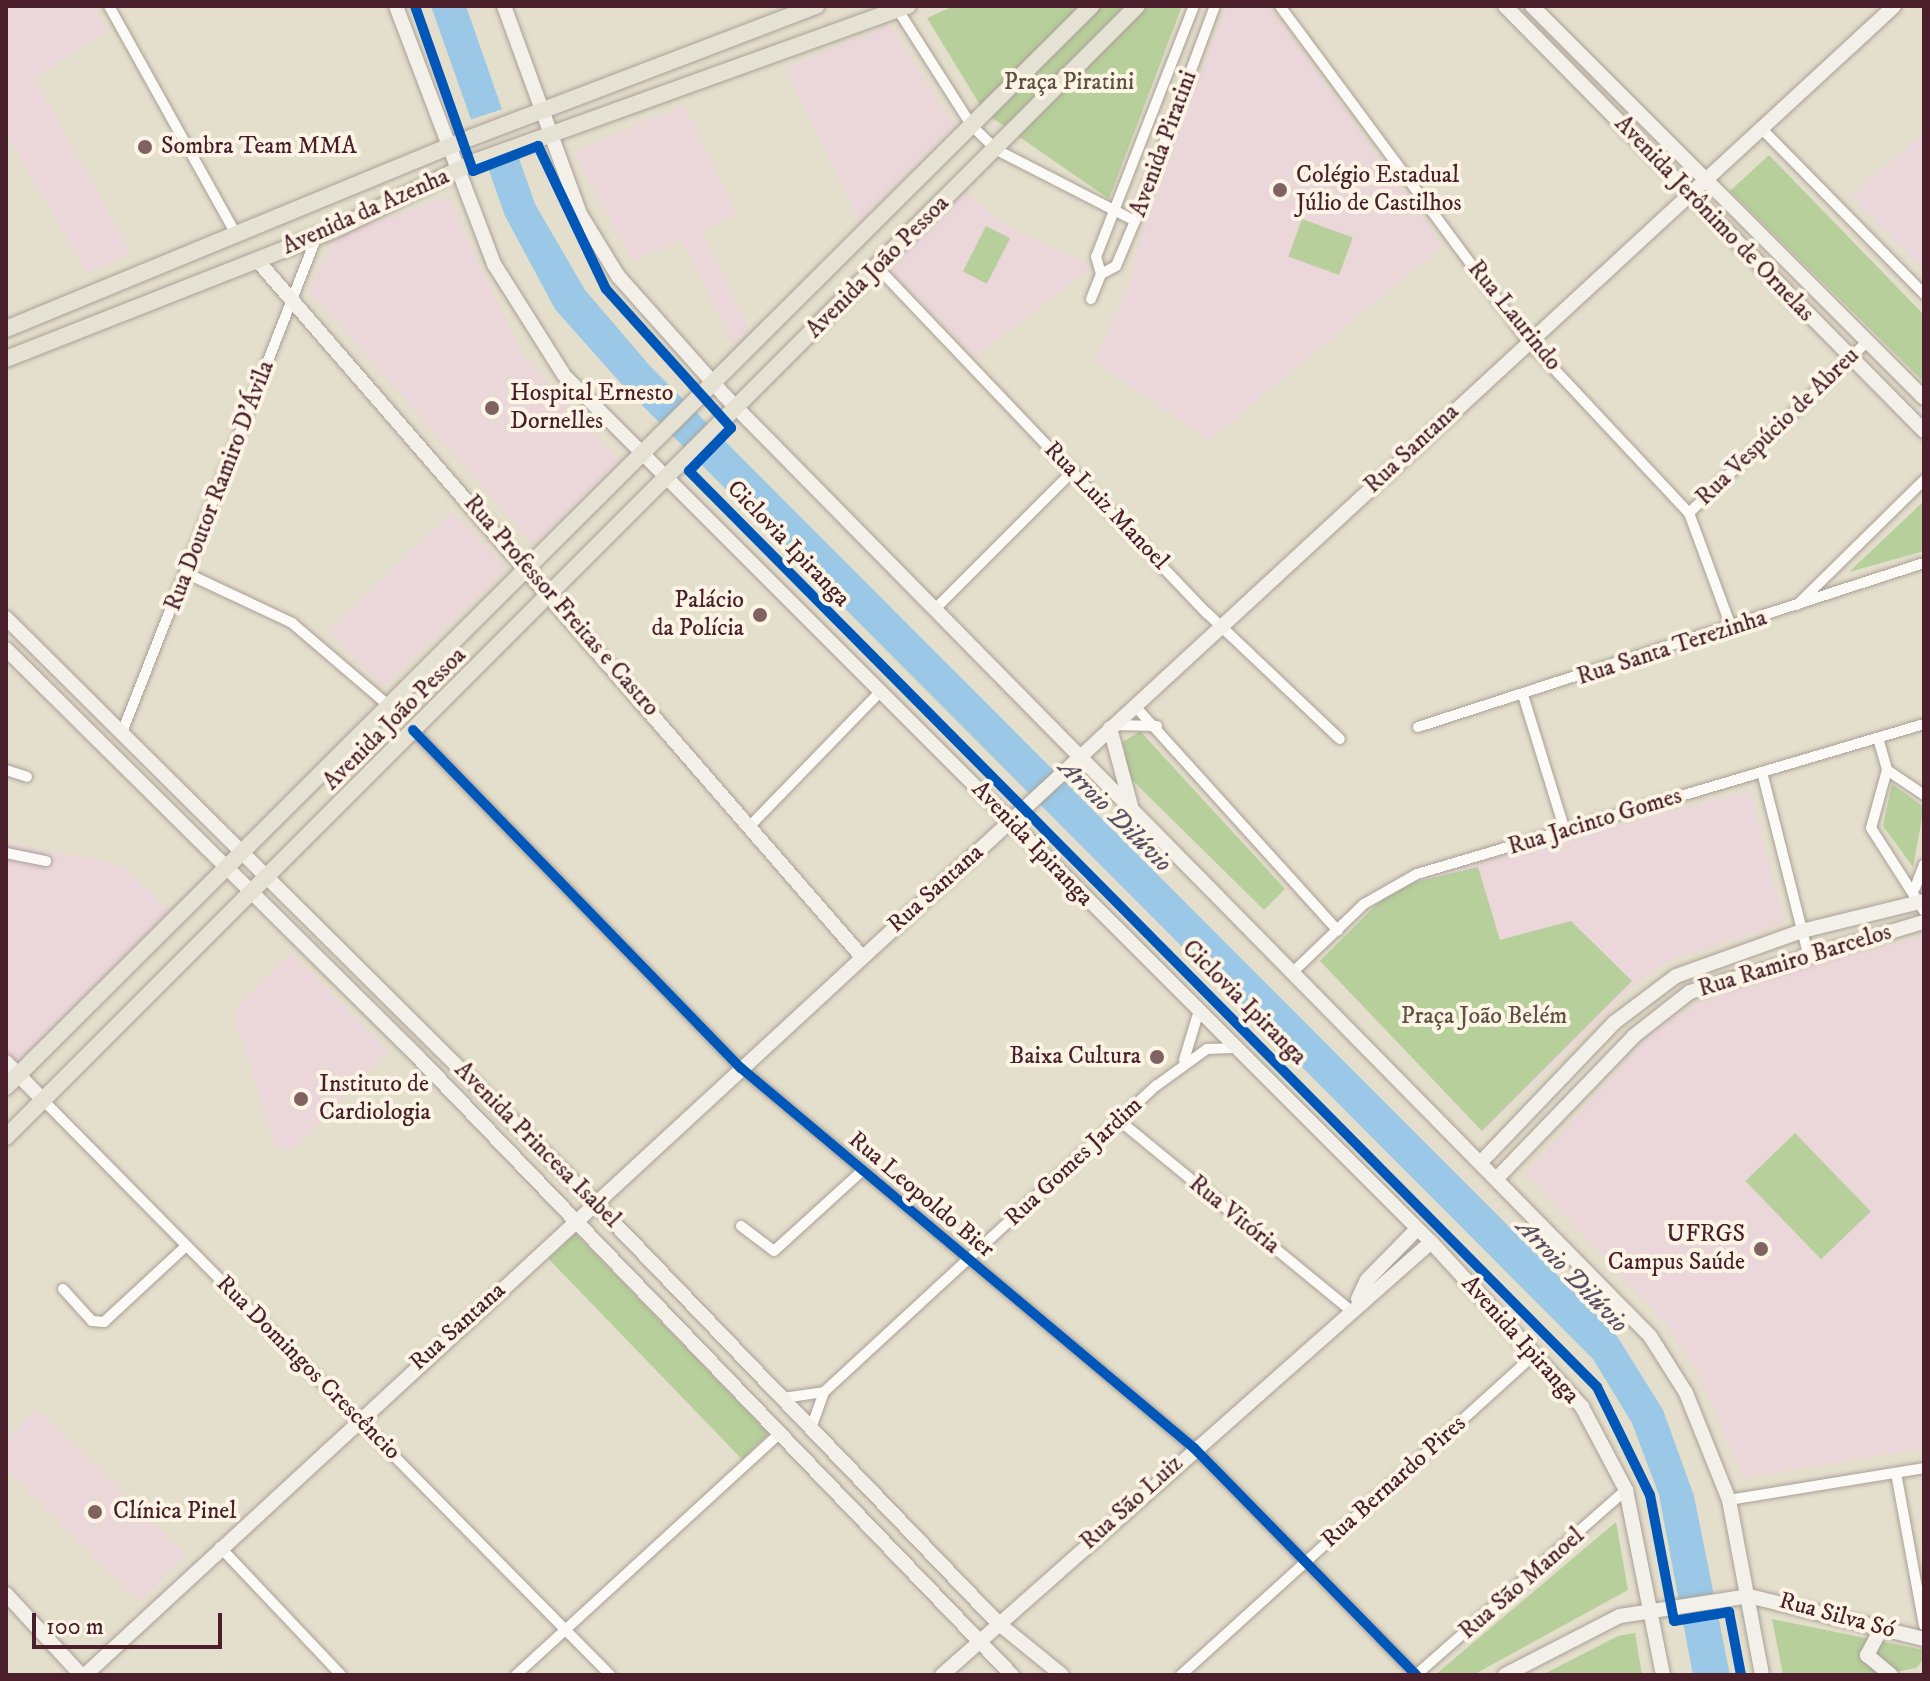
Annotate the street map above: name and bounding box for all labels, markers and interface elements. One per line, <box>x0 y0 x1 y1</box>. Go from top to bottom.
street label: Avenida Piratini <box>1124 67 1204 221</box>
park label: Praça Piratini <box>1004 69 1134 97</box>
street label: Avenida Jerônimo de Ornelas <box>1608 110 1820 328</box>
place label: Sombra Team MMA <box>161 133 357 161</box>
marker: Sombra Team MMA <box>136 138 154 156</box>
street label: Avenida da Azenha <box>278 162 454 262</box>
place label: Colégio Estadual Júlio de Castilhos <box>1296 162 1461 218</box>
marker: Colégio Estadual Júlio de Castilhos <box>1271 181 1289 199</box>
street label: Avenida João Pessoa <box>800 189 956 345</box>
street label: Rua Laurindo <box>1461 255 1567 377</box>
street label: Rua Vespúcio de Abreu <box>1690 342 1866 512</box>
street label: Rua Doutor Ramiro D'Ávila <box>159 357 281 615</box>
place label: Hospital Ernesto Dornelles <box>510 380 674 436</box>
marker: Hospital Ernesto Dornelles <box>481 397 503 419</box>
street label: Rua Santana <box>1359 398 1465 500</box>
street label: Rua Luiz Manoel <box>1038 436 1174 576</box>
street label: Ciclovia Ipiranga <box>720 475 856 613</box>
street label: Rua Professor Freitas e Castro <box>457 490 665 722</box>
place label: Palácio da Polícia <box>652 587 744 643</box>
street label: Rua Santa Terezinha <box>1574 604 1770 692</box>
marker: Palácio da Polícia <box>751 606 769 624</box>
street label: Avenida João Pessoa <box>317 641 473 797</box>
water label: Arroio Dilúvio <box>1052 753 1178 879</box>
street label: Avenida Ipiranga <box>965 775 1099 913</box>
street label: Rua Jacinto Gomes <box>1505 782 1685 862</box>
street label: Rua Santana <box>882 839 990 939</box>
street label: Rua Ramiro Barcelos <box>1695 918 1895 1004</box>
street label: Ciclovia Ipiranga <box>1176 935 1312 1071</box>
park label: Praça João Belém <box>1401 1003 1567 1031</box>
place label: Baixa Cultura <box>1009 1043 1141 1071</box>
marker: Baixa Cultura <box>1148 1048 1166 1066</box>
street label: Avenida Princesa Isabel <box>448 1056 626 1234</box>
place label: Instituto de Cardiologia <box>319 1071 431 1127</box>
marker: Instituto de Cardiologia <box>290 1088 312 1110</box>
street label: Rua Gomes Jardim <box>1000 1091 1148 1233</box>
street label: Rua Leopoldo Bier <box>842 1126 1000 1264</box>
street label: Rua Vitória <box>1183 1170 1285 1260</box>
water label: Arroio Dilúvio <box>1510 1212 1634 1340</box>
place label: UFRGS Campus Saúde <box>1608 1221 1745 1277</box>
marker: UFRGS Campus Saúde <box>1752 1240 1770 1258</box>
street label: Rua Domingos Crescêncio <box>210 1270 406 1466</box>
street label: Avenida Ipiranga <box>1455 1270 1585 1410</box>
street label: Rua Santana <box>404 1277 512 1377</box>
street label: Rua Bernardo Pires <box>1316 1410 1472 1554</box>
street label: Rua São Luiz <box>1075 1449 1189 1557</box>
place label: Clínica Pinel <box>113 1498 236 1526</box>
marker: Clínica Pinel <box>84 1501 106 1523</box>
street label: Rua São Manoel <box>1454 1522 1590 1646</box>
street label: Rua Silva Só <box>1776 1587 1898 1645</box>
scale bar <box>36 1597 226 1647</box>
text: 100 m <box>46 1612 104 1642</box>

